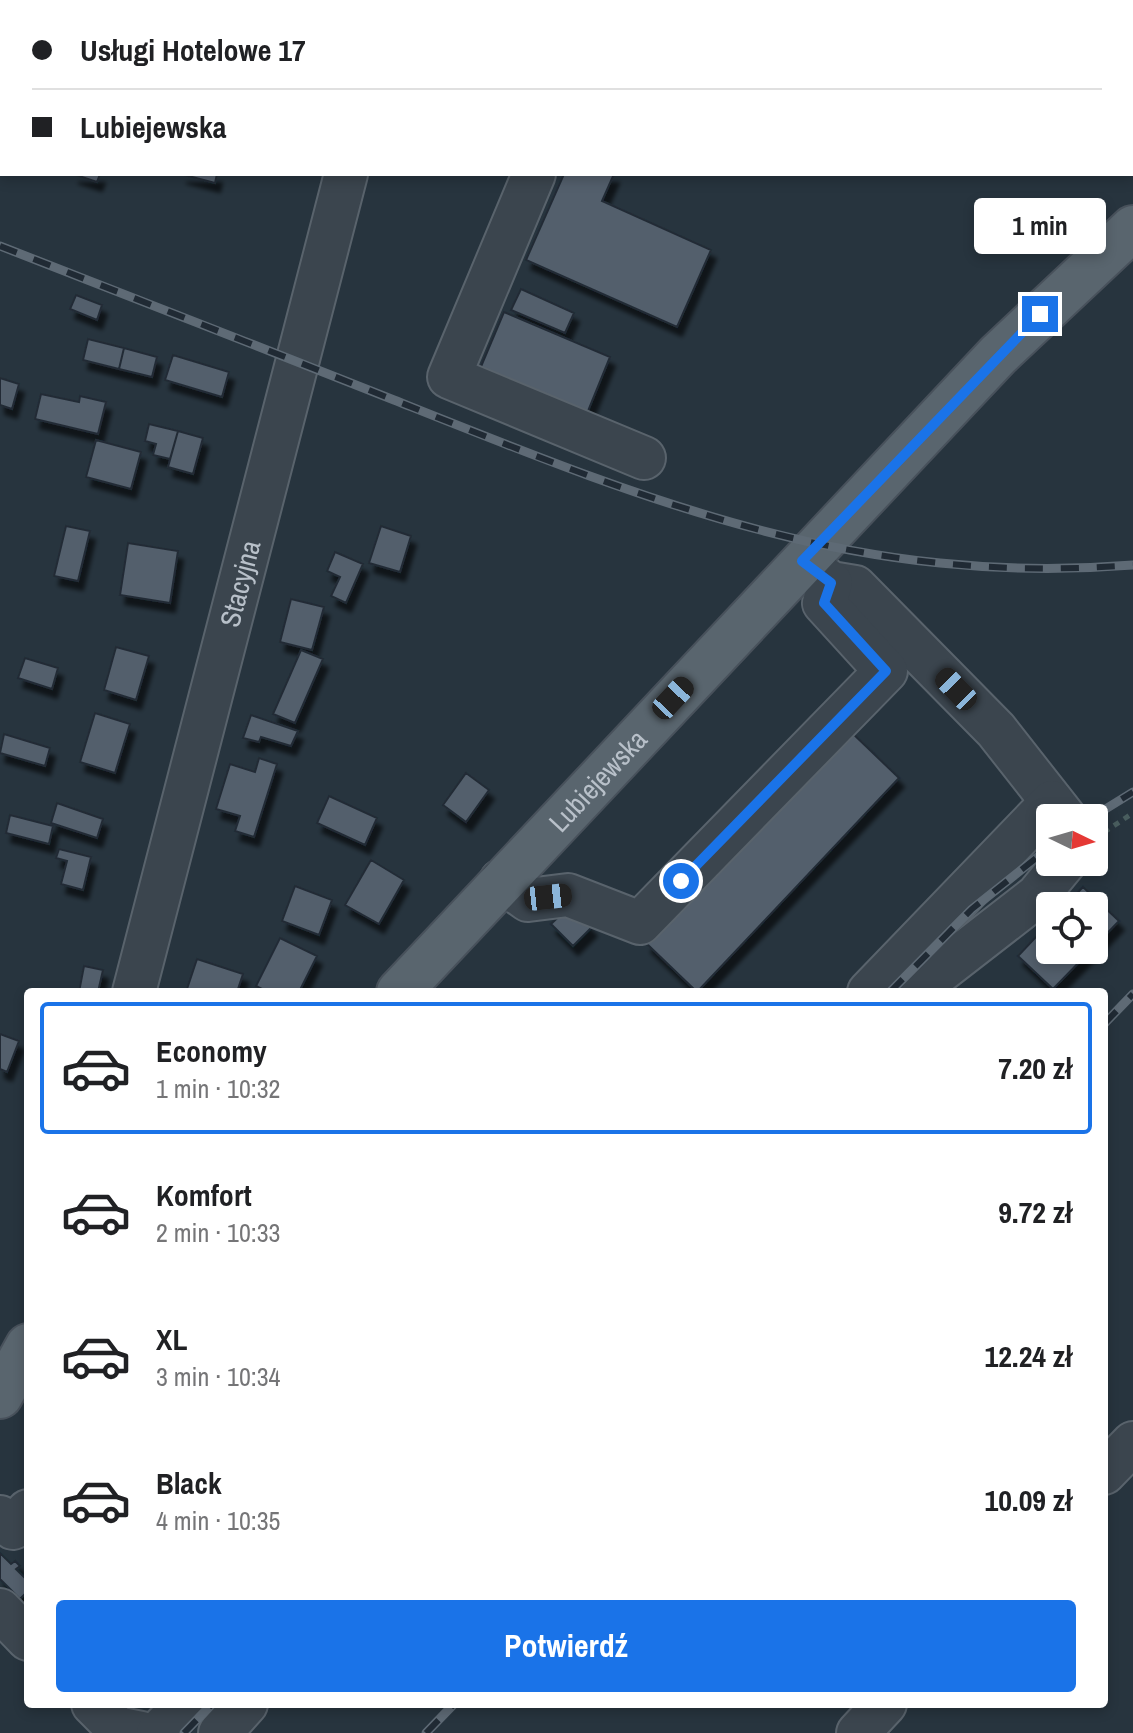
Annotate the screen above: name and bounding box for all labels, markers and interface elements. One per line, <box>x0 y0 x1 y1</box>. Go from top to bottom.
text: Usługi Hotelowe 17 <box>80 30 306 70</box>
text: Lubiejewska <box>80 107 226 147</box>
callout: 1 min <box>974 198 1106 254</box>
text: 1 min <box>1012 208 1068 243</box>
route end <box>1022 296 1058 332</box>
street label: Stacyjna <box>210 536 269 631</box>
car <box>931 663 981 715</box>
car <box>648 672 698 724</box>
street label: Lubiejewska <box>540 721 655 840</box>
north arrow <box>1036 804 1108 876</box>
map controls <box>1036 804 1108 964</box>
route start <box>663 863 699 899</box>
car <box>523 883 573 911</box>
button: locate <box>1036 892 1108 964</box>
text: Economy <box>156 1031 267 1071</box>
icon: car <box>60 1032 132 1104</box>
text: 7.20 zł <box>998 1048 1072 1088</box>
text: 1 min · 10:32 <box>156 1071 280 1106</box>
text: Komfort <box>156 1175 252 1215</box>
icon: car <box>60 1176 132 1248</box>
text: 9.72 zł <box>998 1192 1072 1232</box>
text: 2 min · 10:33 <box>156 1215 280 1250</box>
text: XL <box>156 1319 187 1359</box>
icon: car <box>60 1320 132 1392</box>
text: 12.24 zł <box>984 1336 1072 1376</box>
text: 3 min · 10:34 <box>156 1359 280 1394</box>
text: Black <box>156 1463 222 1503</box>
icon: car <box>60 1464 132 1536</box>
text: 10.09 zł <box>984 1480 1072 1520</box>
text: 4 min · 10:35 <box>156 1503 280 1538</box>
button: Potwierdź <box>56 1600 1076 1692</box>

